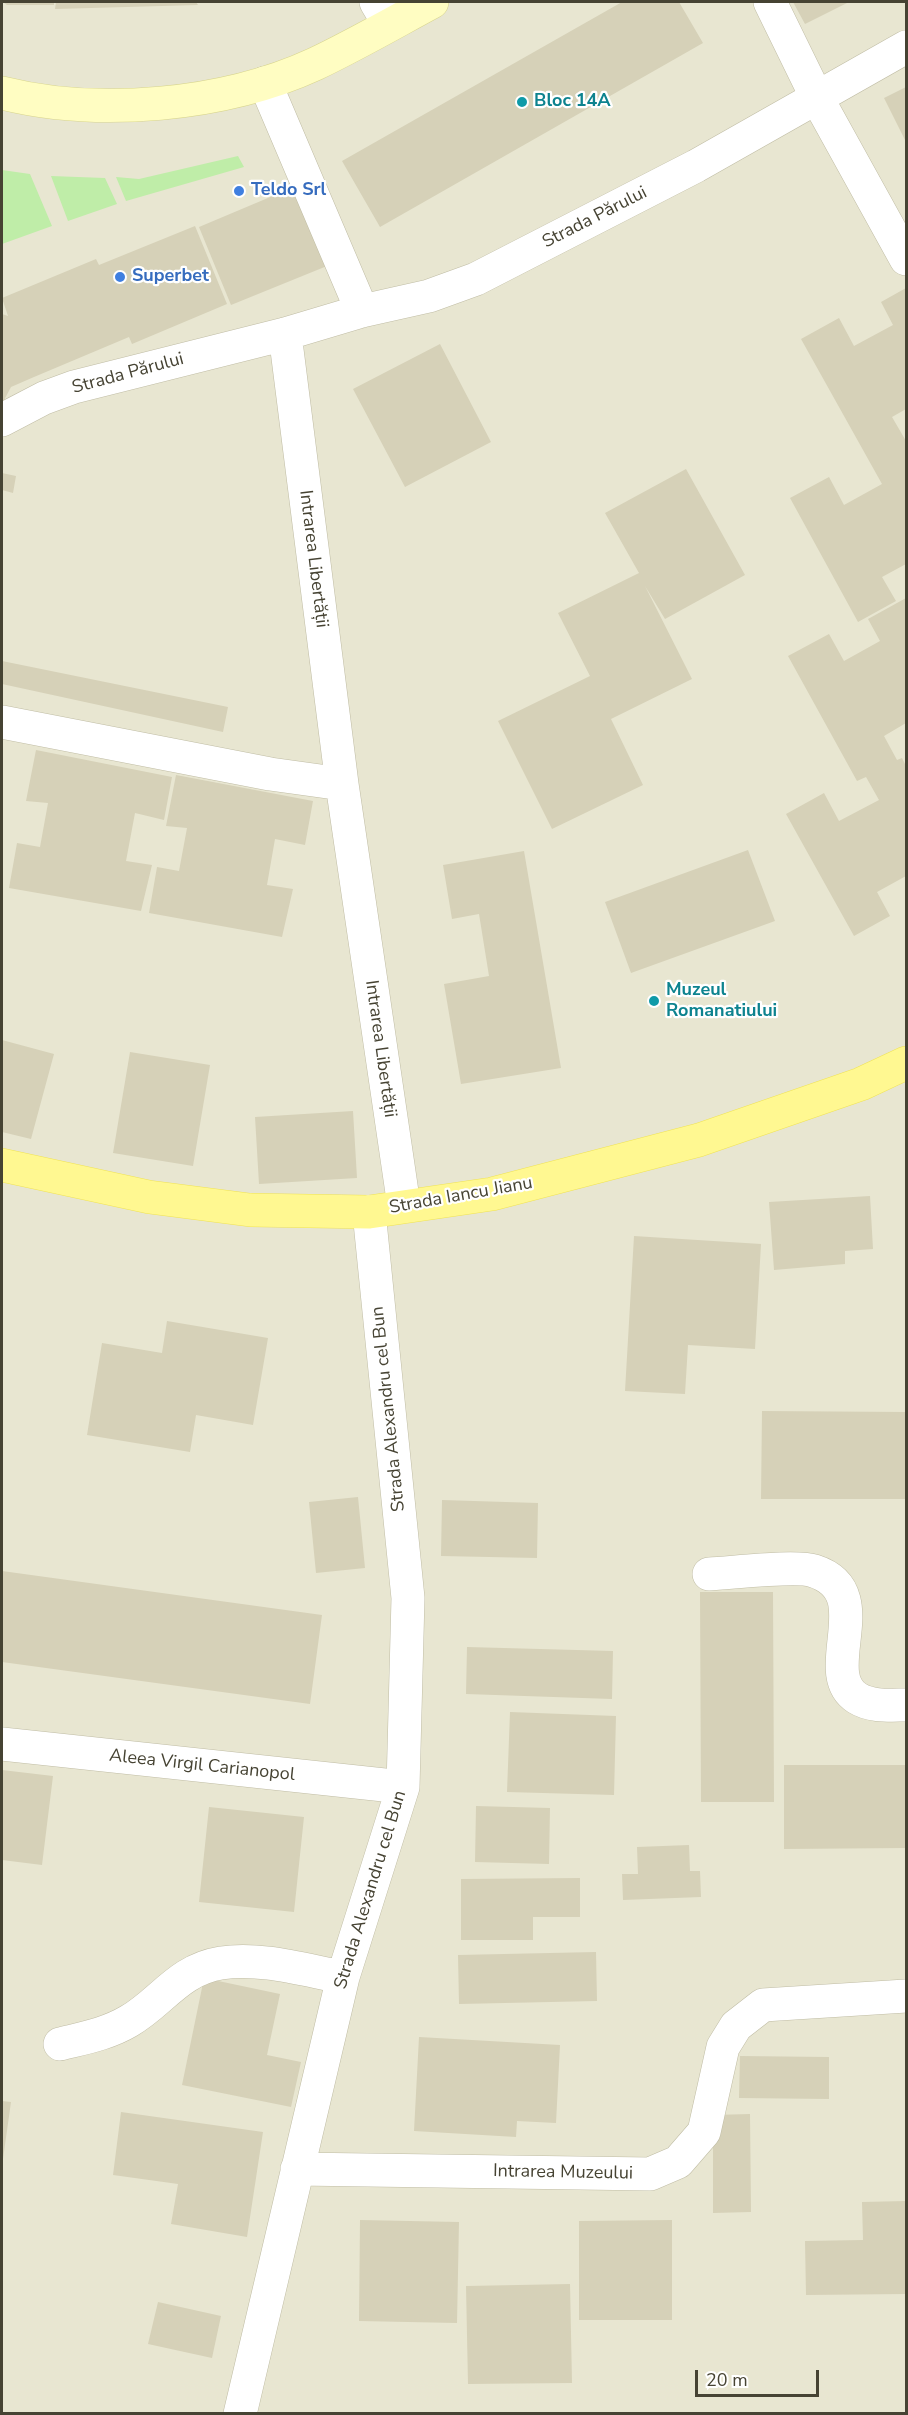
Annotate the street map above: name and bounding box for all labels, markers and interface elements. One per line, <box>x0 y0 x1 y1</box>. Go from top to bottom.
place label: Bloc 14A <box>534 91 611 113</box>
marker: Bloc 14A <box>515 95 529 109</box>
place label: Teldo Srl <box>251 180 326 202</box>
street label: Strada Părului <box>539 182 651 254</box>
marker: Teldo Srl <box>232 184 246 198</box>
place label: Superbet <box>132 266 209 288</box>
marker: Superbet <box>113 270 127 284</box>
street label: Strada Părului <box>70 349 186 399</box>
street label: Intrarea Libertății <box>294 489 332 629</box>
street label: Intrarea Libertății <box>360 979 400 1119</box>
place label: Muzeul Romanatiului <box>666 980 777 1022</box>
marker: Muzeul Romanatiului <box>647 994 661 1008</box>
street label: Strada Iancu Jianu <box>388 1173 534 1219</box>
street label: Strada Alexandru cel Bun <box>367 1305 411 1513</box>
street label: Aleea Virgil Carianopol <box>108 1745 296 1787</box>
street label: Strada Alexandru cel Bun <box>330 1788 412 1992</box>
street label: Intrarea Muzeului <box>493 2161 633 2185</box>
scale bar <box>698 2358 822 2396</box>
text: 20 m <box>706 2368 748 2392</box>

